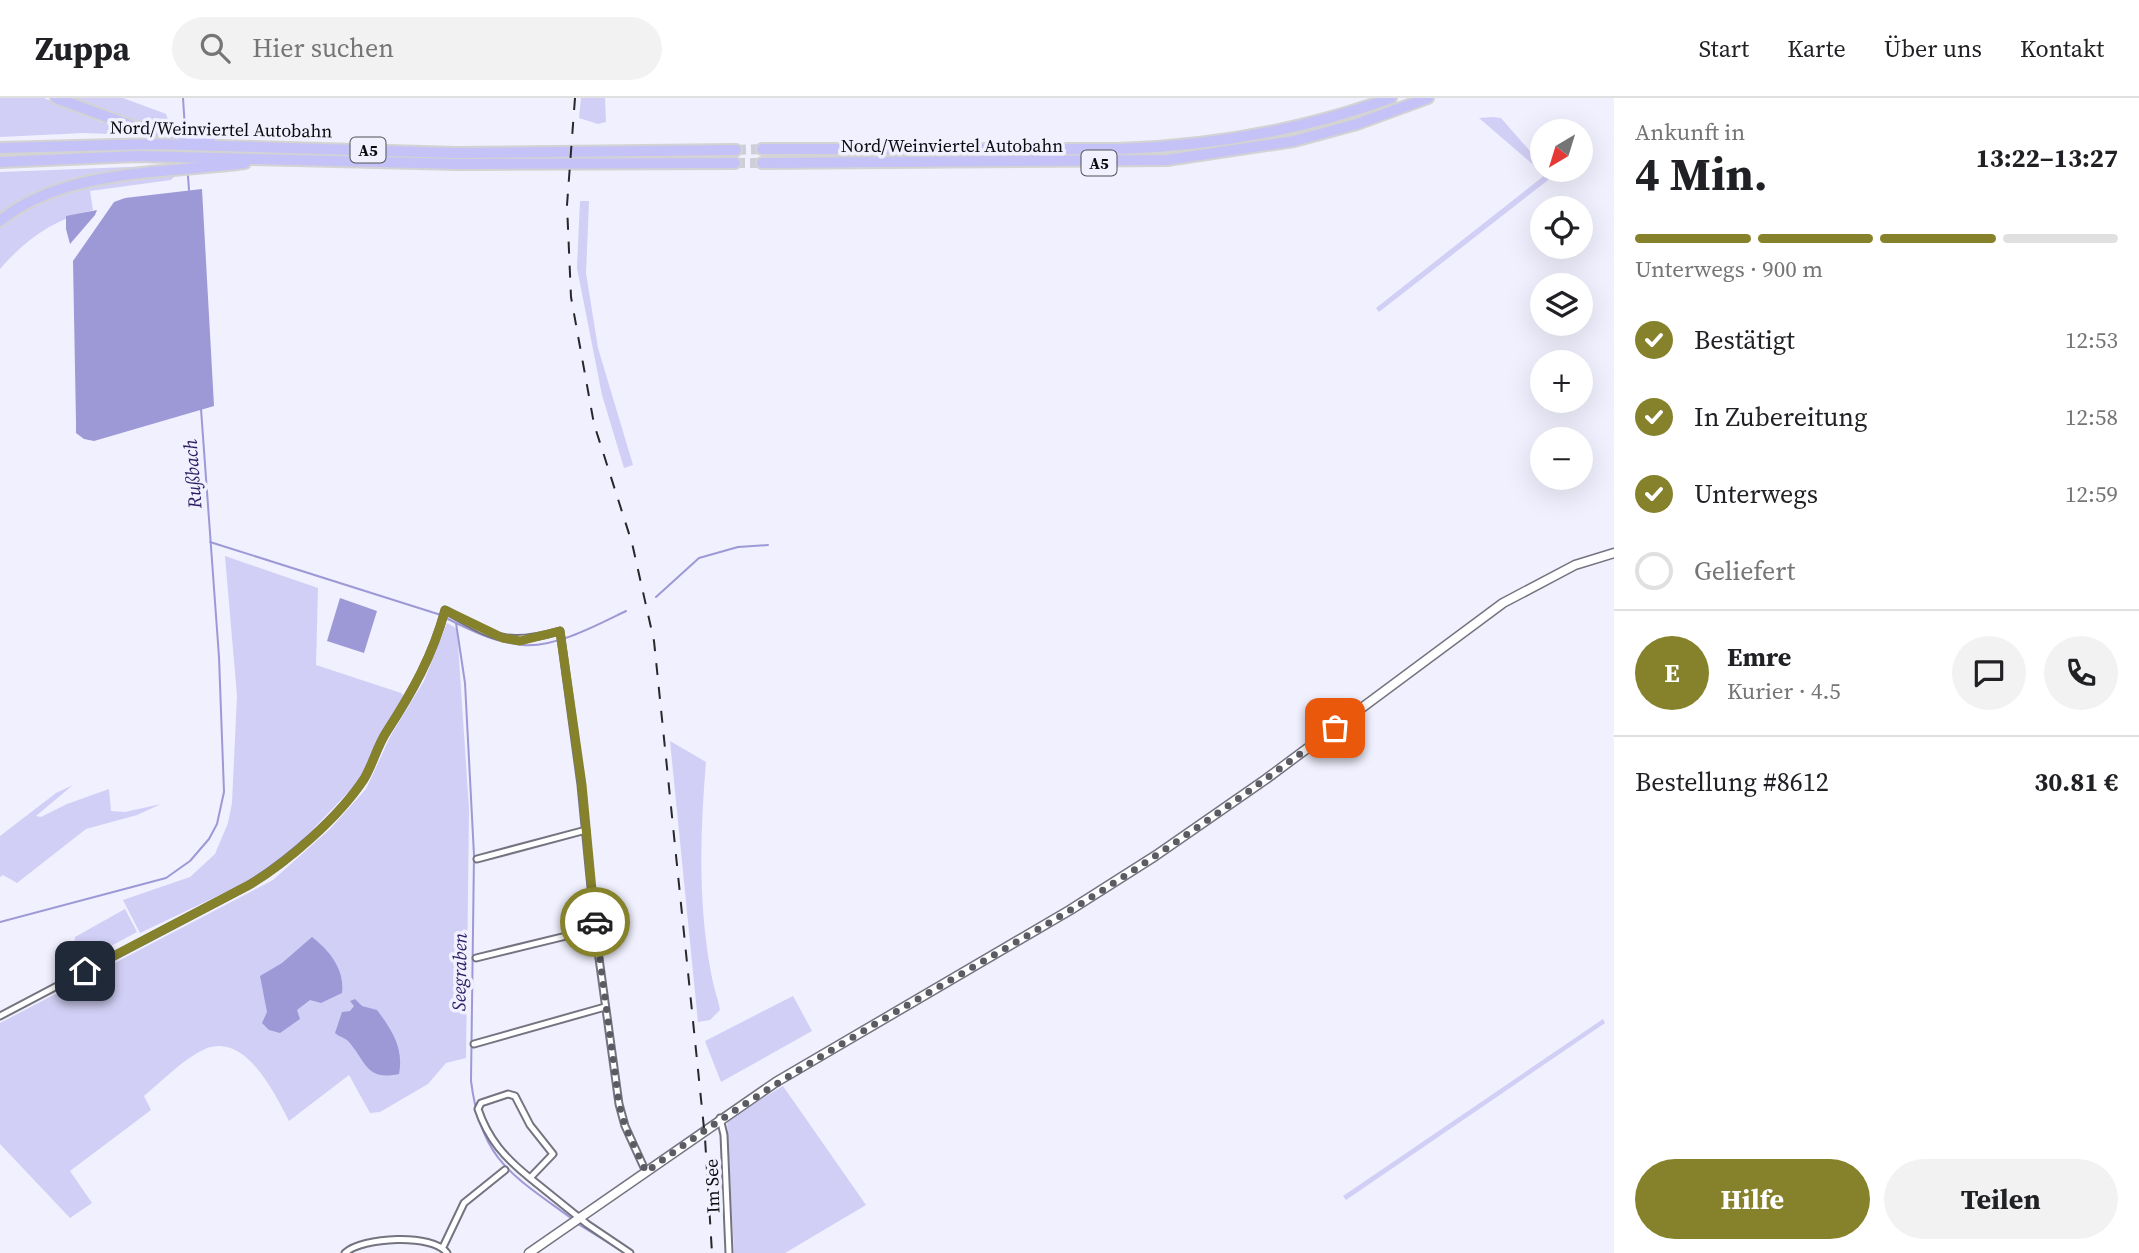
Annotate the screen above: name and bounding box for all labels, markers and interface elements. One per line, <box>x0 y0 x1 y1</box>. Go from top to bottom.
search box <box>172 17 662 80</box>
text: Zuppa <box>35 26 130 71</box>
icon: search <box>196 29 234 67</box>
text: Hier suchen <box>252 30 394 66</box>
text: Start <box>1699 32 1749 65</box>
text: Karte <box>1787 32 1846 65</box>
text: Über uns <box>1884 32 1982 65</box>
text: Kontakt <box>2020 32 2104 65</box>
street label: Nord/Weinviertel Autobahn <box>110 115 333 143</box>
text: Ankunft in <box>1635 116 1745 148</box>
north arrow <box>1530 119 1592 182</box>
map controls <box>1530 119 1593 490</box>
street label: Nord/Weinviertel Autobahn <box>841 133 1063 158</box>
road number: A5 <box>350 138 386 162</box>
text: 13:22–13:27 <box>1976 140 2118 176</box>
text: 4 Min. <box>1635 142 1768 205</box>
road number: A5 <box>1082 151 1116 176</box>
button: locate <box>1530 196 1593 259</box>
text: Unterwegs · 900 m <box>1635 253 1823 285</box>
button: layers <box>1530 273 1593 336</box>
icon: check <box>1635 321 1673 359</box>
text: Bestätigt <box>1694 322 1795 358</box>
text: 12:53 <box>2065 324 2118 356</box>
button: + <box>1530 350 1593 413</box>
icon: check <box>1635 398 1673 436</box>
text: In Zubereitung <box>1694 399 1868 435</box>
text: 12:58 <box>2065 401 2118 433</box>
button: − <box>1530 427 1593 490</box>
water label: Rußbach <box>177 438 207 510</box>
icon: check <box>1635 475 1673 513</box>
text: Unterwegs <box>1694 476 1818 512</box>
text: 12:59 <box>2065 478 2118 510</box>
text: Geliefert <box>1694 553 1795 589</box>
button: chat <box>1952 636 2026 710</box>
button: phone <box>2044 636 2118 710</box>
text: Emre <box>1727 639 1791 675</box>
text: E <box>1664 655 1680 691</box>
text: Kurier · 4.5 <box>1727 675 1841 707</box>
pin <box>1305 698 1365 758</box>
icon: bag <box>1316 709 1354 747</box>
text: Bestellung #8612 <box>1635 764 1829 800</box>
text: 30.81 € <box>2034 764 2118 800</box>
courier <box>560 887 630 957</box>
icon: car <box>576 903 614 941</box>
water label: Seegraben <box>445 932 473 1011</box>
pin <box>55 941 115 1001</box>
icon: home <box>66 952 104 990</box>
street label: Im See <box>699 1158 725 1214</box>
button: Hilfe <box>1635 1159 1870 1239</box>
button: Teilen <box>1884 1159 2118 1239</box>

